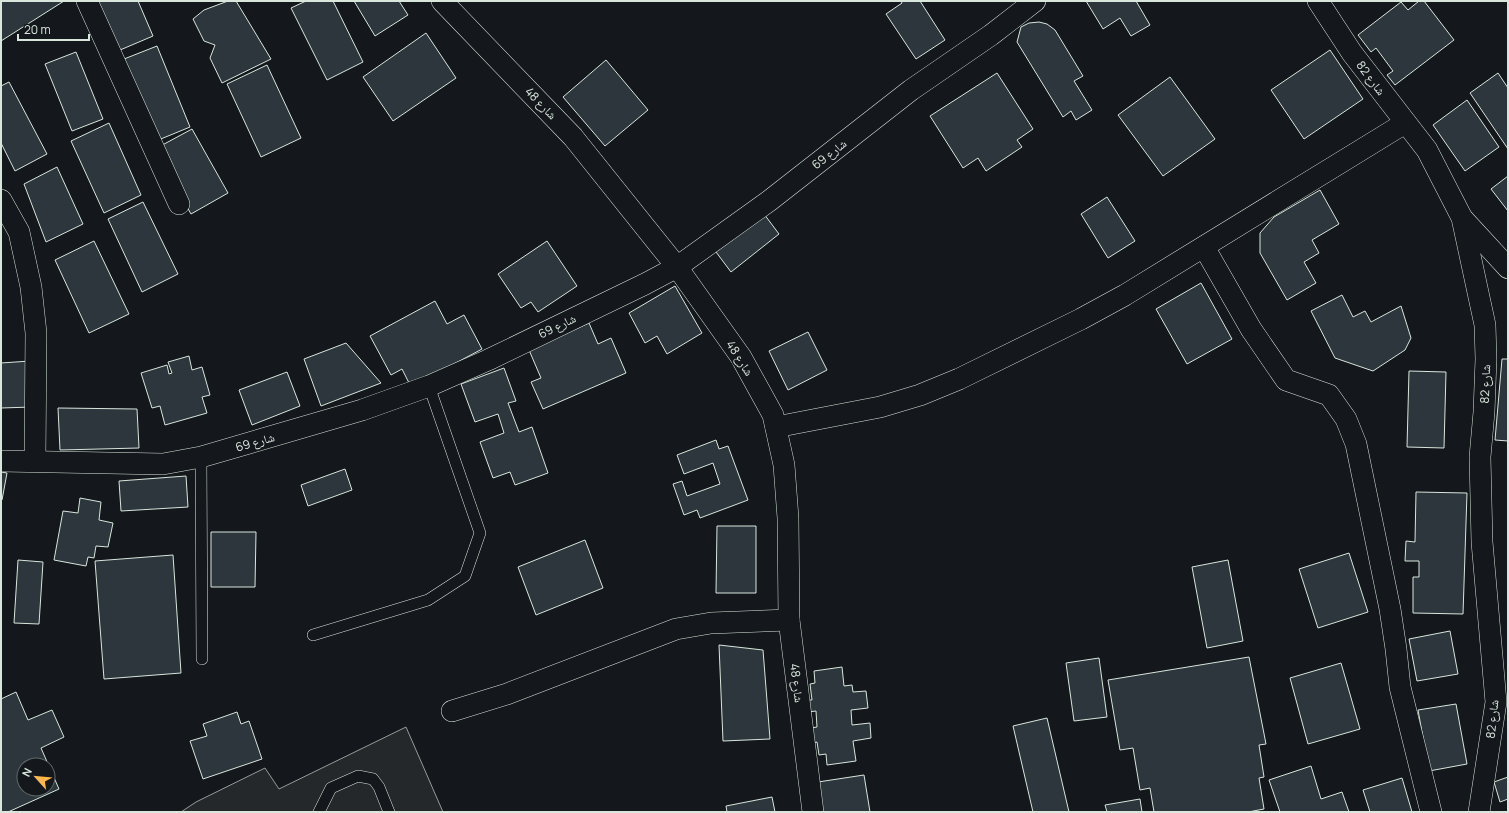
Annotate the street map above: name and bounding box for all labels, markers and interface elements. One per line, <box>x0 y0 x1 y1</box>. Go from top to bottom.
scale bar <box>18 16 89 42</box>
text: 20 m <box>24 21 51 38</box>
street label: شارع 82 <box>1352 57 1390 99</box>
street label: شارع 48 <box>521 83 561 123</box>
street label: شارع 69 <box>808 135 850 173</box>
street label: شارع 69 <box>535 310 579 342</box>
street label: شارع 48 <box>722 337 758 379</box>
street label: شارع 82 <box>1476 364 1494 404</box>
street label: شارع 69 <box>233 428 277 456</box>
street label: شارع 48 <box>786 662 808 704</box>
street label: شارع 82 <box>1482 699 1503 739</box>
north arrow <box>16 757 56 797</box>
text: N <box>18 765 35 779</box>

